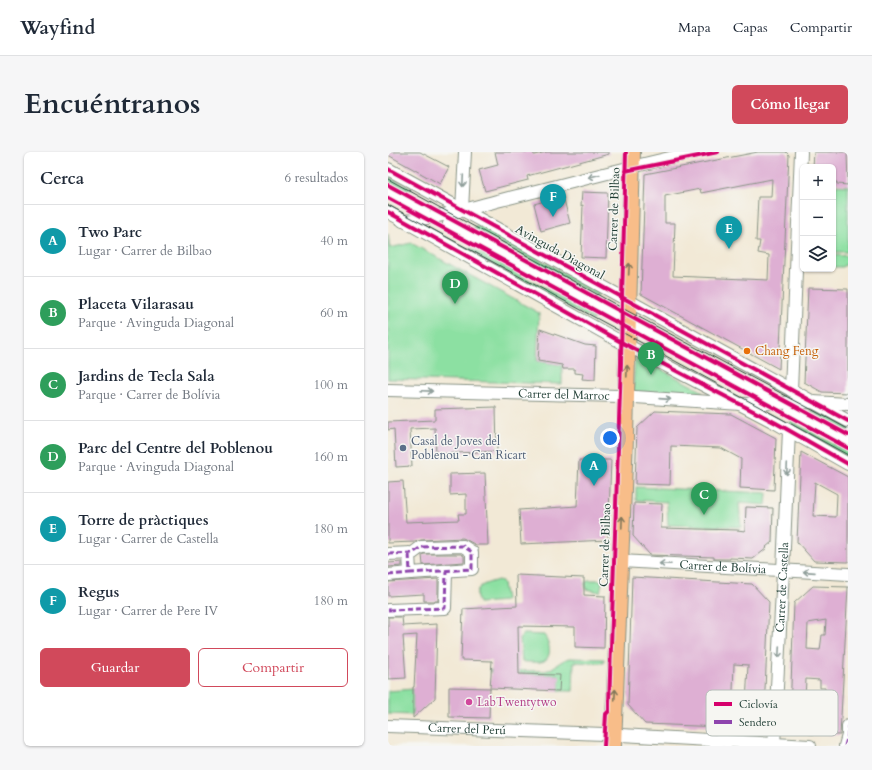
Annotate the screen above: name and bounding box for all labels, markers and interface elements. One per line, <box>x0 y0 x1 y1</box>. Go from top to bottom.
text: Wayfind <box>20 15 95 41</box>
text: Mapa <box>678 18 711 37</box>
text: Capas <box>733 18 768 37</box>
text: Compartir <box>790 18 852 37</box>
text: Encuéntranos <box>24 85 200 123</box>
button: Cómo llegar <box>732 85 848 124</box>
map controls <box>800 164 836 272</box>
button: + <box>800 164 836 200</box>
street label: Carrer de Bilbao <box>605 166 623 251</box>
text: Cerca <box>40 167 84 190</box>
text: 6 resultados <box>284 169 348 187</box>
one-way arrow <box>588 173 601 180</box>
one-way arrow <box>460 174 467 187</box>
pin: F <box>540 184 566 217</box>
button: − <box>800 200 836 236</box>
pin: E <box>716 216 742 249</box>
street label: Avinguda Diagonal <box>513 221 607 283</box>
text: Two Parc <box>78 222 142 242</box>
text: A <box>48 232 58 250</box>
text: 40 m <box>320 232 348 250</box>
button: layers <box>800 236 836 272</box>
text: Lugar · Carrer de Bilbao <box>78 242 212 260</box>
one-way arrow <box>626 263 633 276</box>
pin: D <box>442 271 468 304</box>
text: Placeta Vilarasau <box>78 294 194 314</box>
text: B <box>48 304 58 322</box>
text: 60 m <box>320 304 348 322</box>
text: Parque · Avinguda Diagonal <box>78 314 234 332</box>
pin: B <box>638 342 664 375</box>
place label: Chang Feng <box>755 343 819 359</box>
marker: Chang Feng <box>742 346 752 356</box>
one-way arrow <box>623 365 630 378</box>
text: Jardins de Tecla Sala <box>78 366 215 386</box>
text: C <box>48 376 58 394</box>
text: 100 m <box>314 376 348 394</box>
street label: Carrer del Marroc <box>518 385 610 404</box>
text: Parque · Carrer de Bolívia <box>78 386 221 404</box>
one-way arrow <box>420 387 433 395</box>
one-way arrow <box>658 395 671 402</box>
your location <box>600 428 620 448</box>
place label: Casal de Joves del Poblenou - Can Ricart <box>411 433 526 463</box>
text: Parc del Centre del Poblenou <box>78 438 273 458</box>
marker: Casal de Joves del Poblenou - Can Ricart <box>398 443 408 453</box>
text: D <box>47 448 59 466</box>
text: 160 m <box>314 448 348 466</box>
pin: A <box>581 453 607 486</box>
text: Parque · Avinguda Diagonal <box>78 458 234 476</box>
one-way arrow <box>784 462 791 475</box>
pin: C <box>691 482 717 515</box>
street label: Carrer de Bilbao <box>596 502 614 587</box>
text: Torre de pràctiques <box>78 510 209 530</box>
one-way arrow <box>618 516 626 529</box>
text: E <box>49 520 57 538</box>
text: 180 m <box>314 520 348 538</box>
text: Lugar · Carrer de Castella <box>78 530 219 548</box>
street label: Carrer de Castella <box>772 541 792 633</box>
street label: Carrer de Bolívia <box>679 556 768 577</box>
one-way arrow <box>659 560 672 567</box>
one-way arrow <box>803 569 816 576</box>
text: Regus <box>78 582 119 602</box>
text: F <box>49 592 57 610</box>
text: 180 m <box>314 592 348 610</box>
text: Lugar · Carrer de Pere IV <box>78 602 218 620</box>
one-way arrow <box>775 645 782 658</box>
button: Guardar <box>40 648 190 687</box>
button: Compartir <box>198 648 348 687</box>
one-way arrow <box>611 689 618 702</box>
legend <box>706 690 838 736</box>
place label: LabTwentytwo <box>477 694 557 710</box>
marker: LabTwentytwo <box>464 697 474 707</box>
text: Ciclovía <box>739 697 778 712</box>
text: Sendero <box>739 715 777 730</box>
street label: Carrer del Perú <box>428 719 507 738</box>

